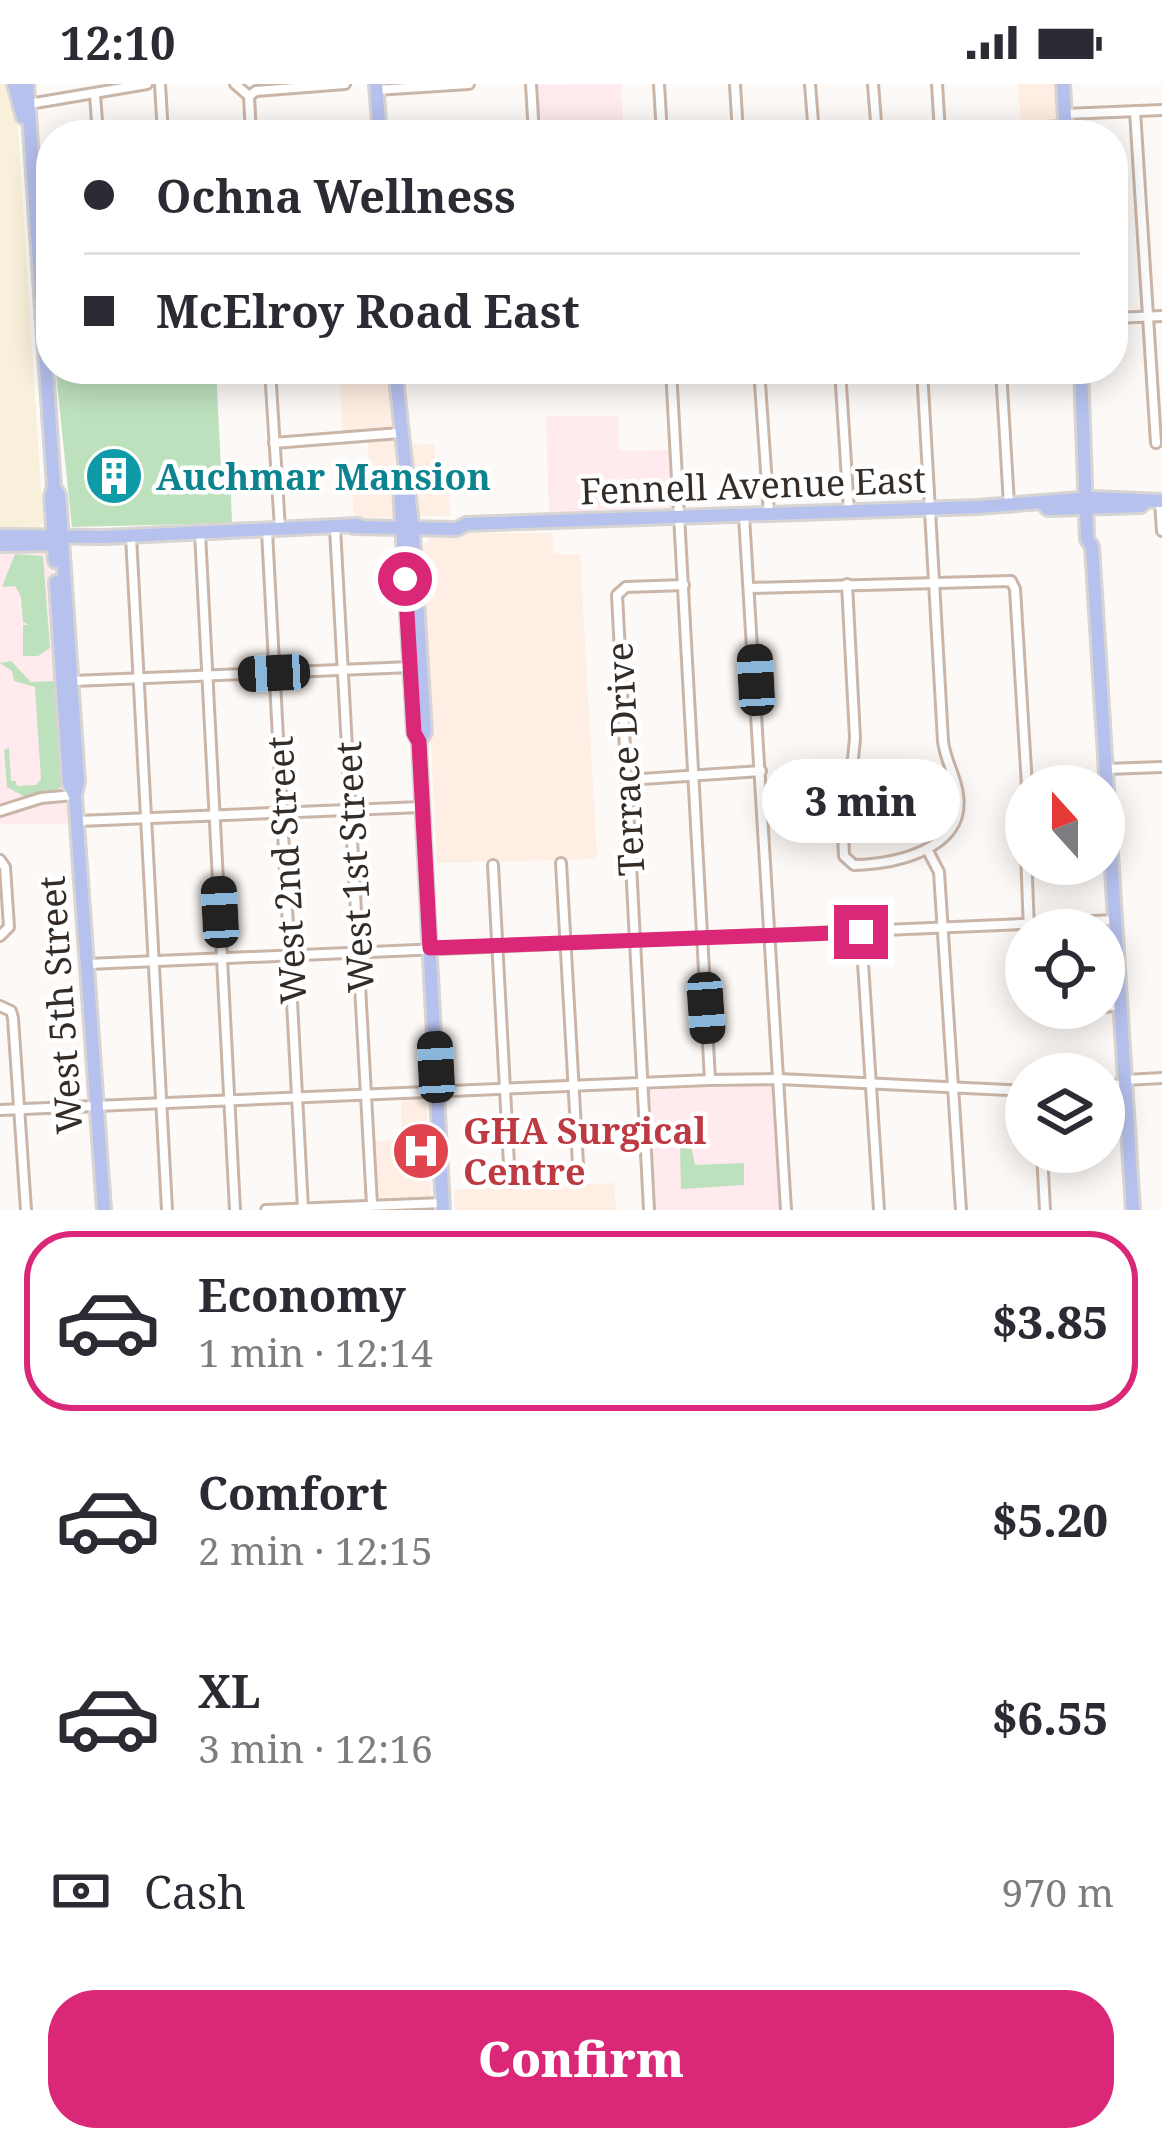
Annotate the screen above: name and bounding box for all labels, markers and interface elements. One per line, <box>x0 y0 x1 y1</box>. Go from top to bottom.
text: 12:10 <box>60 12 175 73</box>
text: Ochna Wellness <box>156 165 516 226</box>
text: McElroy Road East <box>156 280 580 341</box>
building icon: Auchmar Mansion <box>83 445 145 507</box>
place label: Auchmar Mansion <box>156 452 491 501</box>
street label: Fennell Avenue East <box>579 454 927 516</box>
route start <box>378 552 432 606</box>
street label: Terrace Drive <box>594 641 656 877</box>
car <box>736 643 776 717</box>
car <box>237 653 311 693</box>
street label: West 2nd Street <box>255 735 317 1005</box>
street label: West 1st Street <box>323 740 385 994</box>
callout: 3 min <box>762 758 960 842</box>
north arrow <box>1005 765 1125 885</box>
map controls <box>1005 765 1125 1173</box>
text: 3 min <box>805 774 917 827</box>
street label: West 5th Street <box>27 874 93 1136</box>
car <box>200 875 240 949</box>
route end <box>834 905 888 959</box>
button: locate <box>1005 909 1125 1029</box>
car <box>686 971 726 1045</box>
car <box>416 1030 456 1104</box>
button: layers <box>1005 1053 1125 1173</box>
place label: GHA Surgical Centre <box>463 1106 707 1196</box>
hospital icon: GHA Surgical Centre <box>390 1120 452 1182</box>
text: Economy <box>198 1264 406 1325</box>
icon: car <box>54 1267 162 1375</box>
text: $3.85 <box>992 1291 1108 1352</box>
text: 1 min · 12:14 <box>198 1325 433 1378</box>
text: Comfort <box>198 1462 388 1523</box>
icon: car <box>54 1465 162 1573</box>
text: $5.20 <box>992 1489 1108 1550</box>
text: 2 min · 12:15 <box>198 1523 433 1576</box>
text: XL <box>198 1660 260 1721</box>
icon: car <box>54 1663 162 1771</box>
text: $6.55 <box>992 1687 1108 1748</box>
text: 3 min · 12:16 <box>198 1721 433 1774</box>
icon: cash <box>48 1858 114 1924</box>
text: Cash <box>144 1861 246 1922</box>
text: 970 m <box>1002 1865 1114 1918</box>
button: Confirm <box>48 1990 1114 2128</box>

